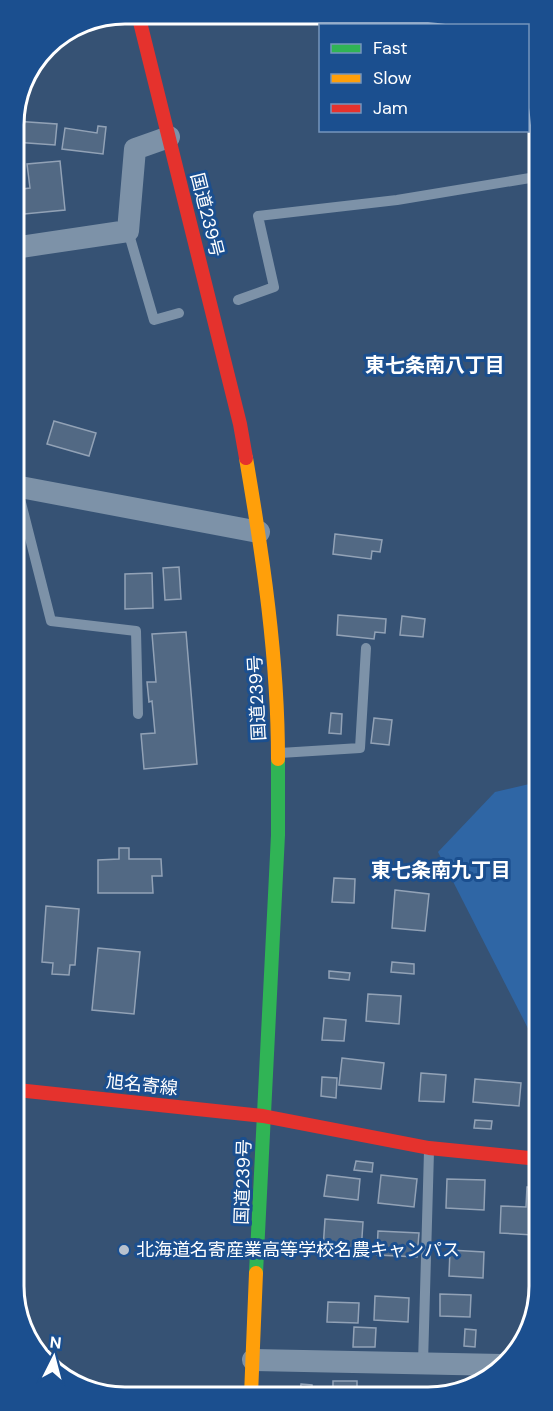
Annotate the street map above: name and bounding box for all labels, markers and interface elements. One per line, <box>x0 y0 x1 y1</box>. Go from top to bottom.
legend <box>319 24 529 132</box>
text: Fast <box>373 36 408 60</box>
text: Slow <box>373 66 412 90</box>
text: Jam <box>373 96 408 120</box>
street label: 国道239号 <box>185 170 229 260</box>
district label: 東七条南八丁目 <box>365 352 505 378</box>
street label: 国道239号 <box>243 655 271 741</box>
district label: 東七条南九丁目 <box>371 857 511 883</box>
street label: 旭名寄線 <box>105 1069 179 1101</box>
street label: 国道239号 <box>230 1139 256 1225</box>
place label: 北海道名寄産業高等学校名農キャンパス <box>136 1238 460 1262</box>
marker: 北海道名寄産業高等学校名農キャンパス <box>117 1243 131 1257</box>
north arrow <box>24 1327 84 1387</box>
text: N <box>49 1332 62 1354</box>

